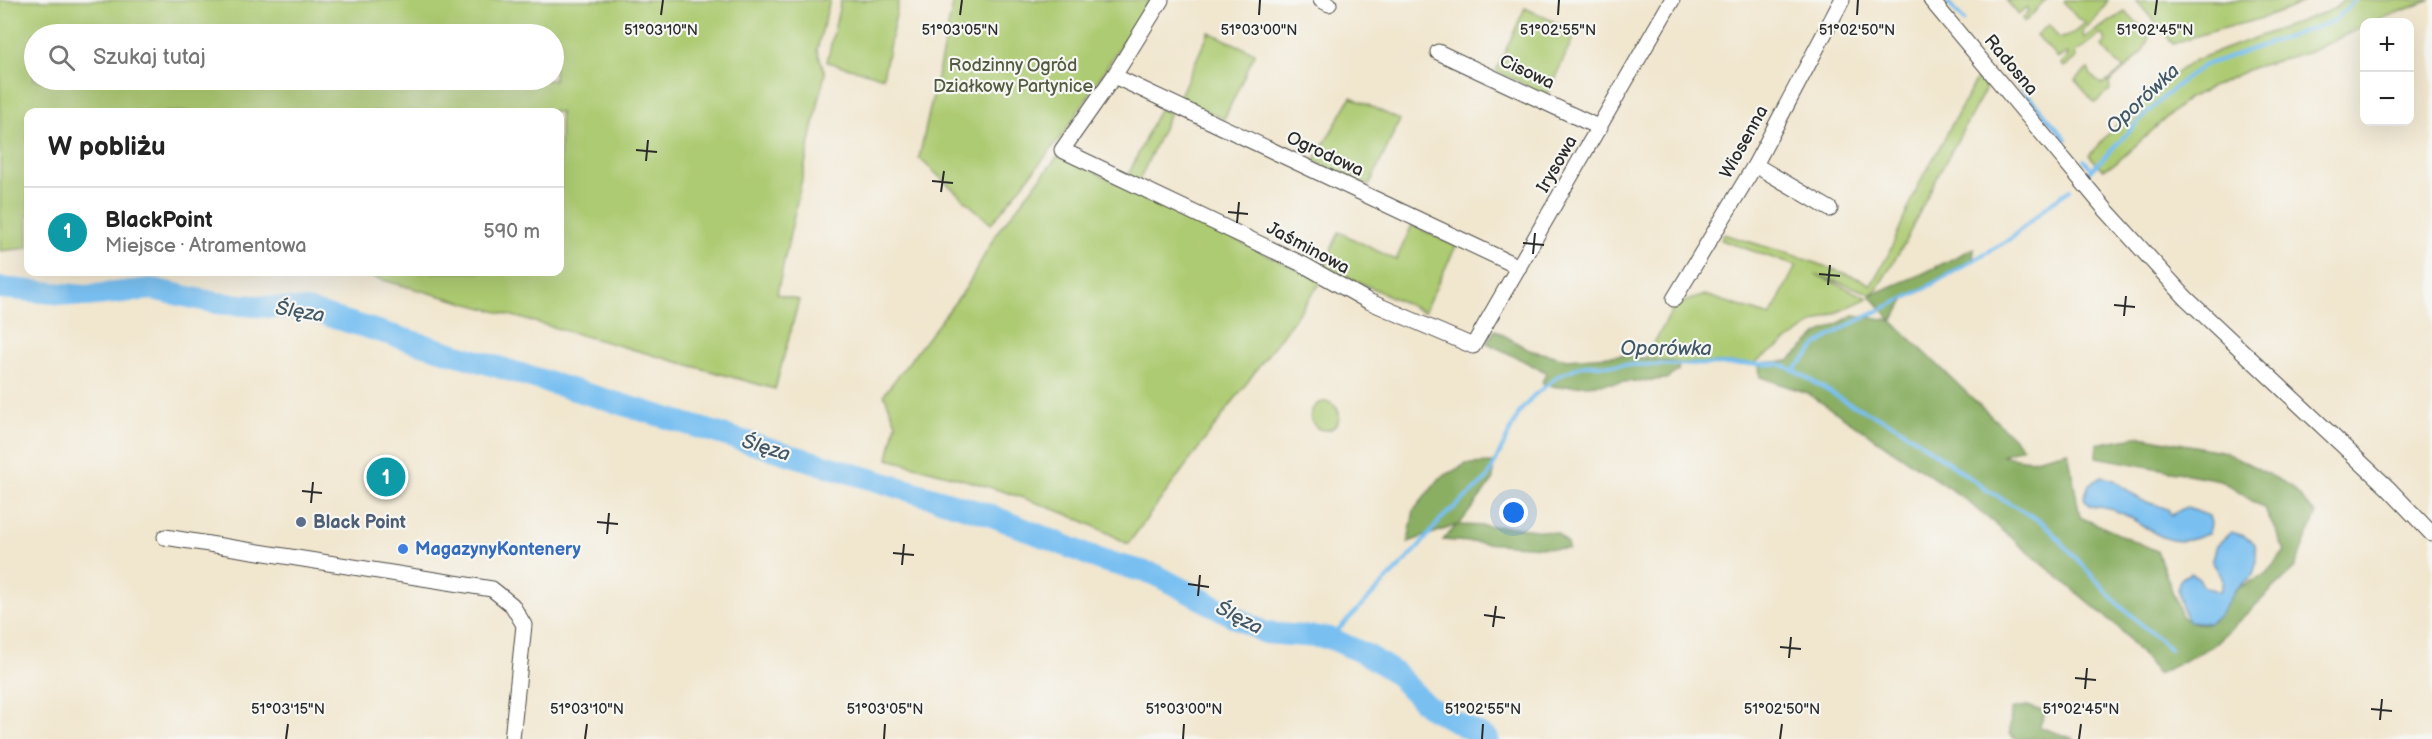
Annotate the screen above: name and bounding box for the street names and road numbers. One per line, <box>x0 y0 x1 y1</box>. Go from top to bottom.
street label: Radosna <box>1980 30 2042 100</box>
street label: Cisowa <box>1496 50 1558 94</box>
street label: Wiosenna <box>1715 102 1773 182</box>
street label: Ogrodowa <box>1283 127 1367 181</box>
street label: Irysowa <box>1532 132 1582 196</box>
street label: Jaśminowa <box>1263 217 1353 279</box>

